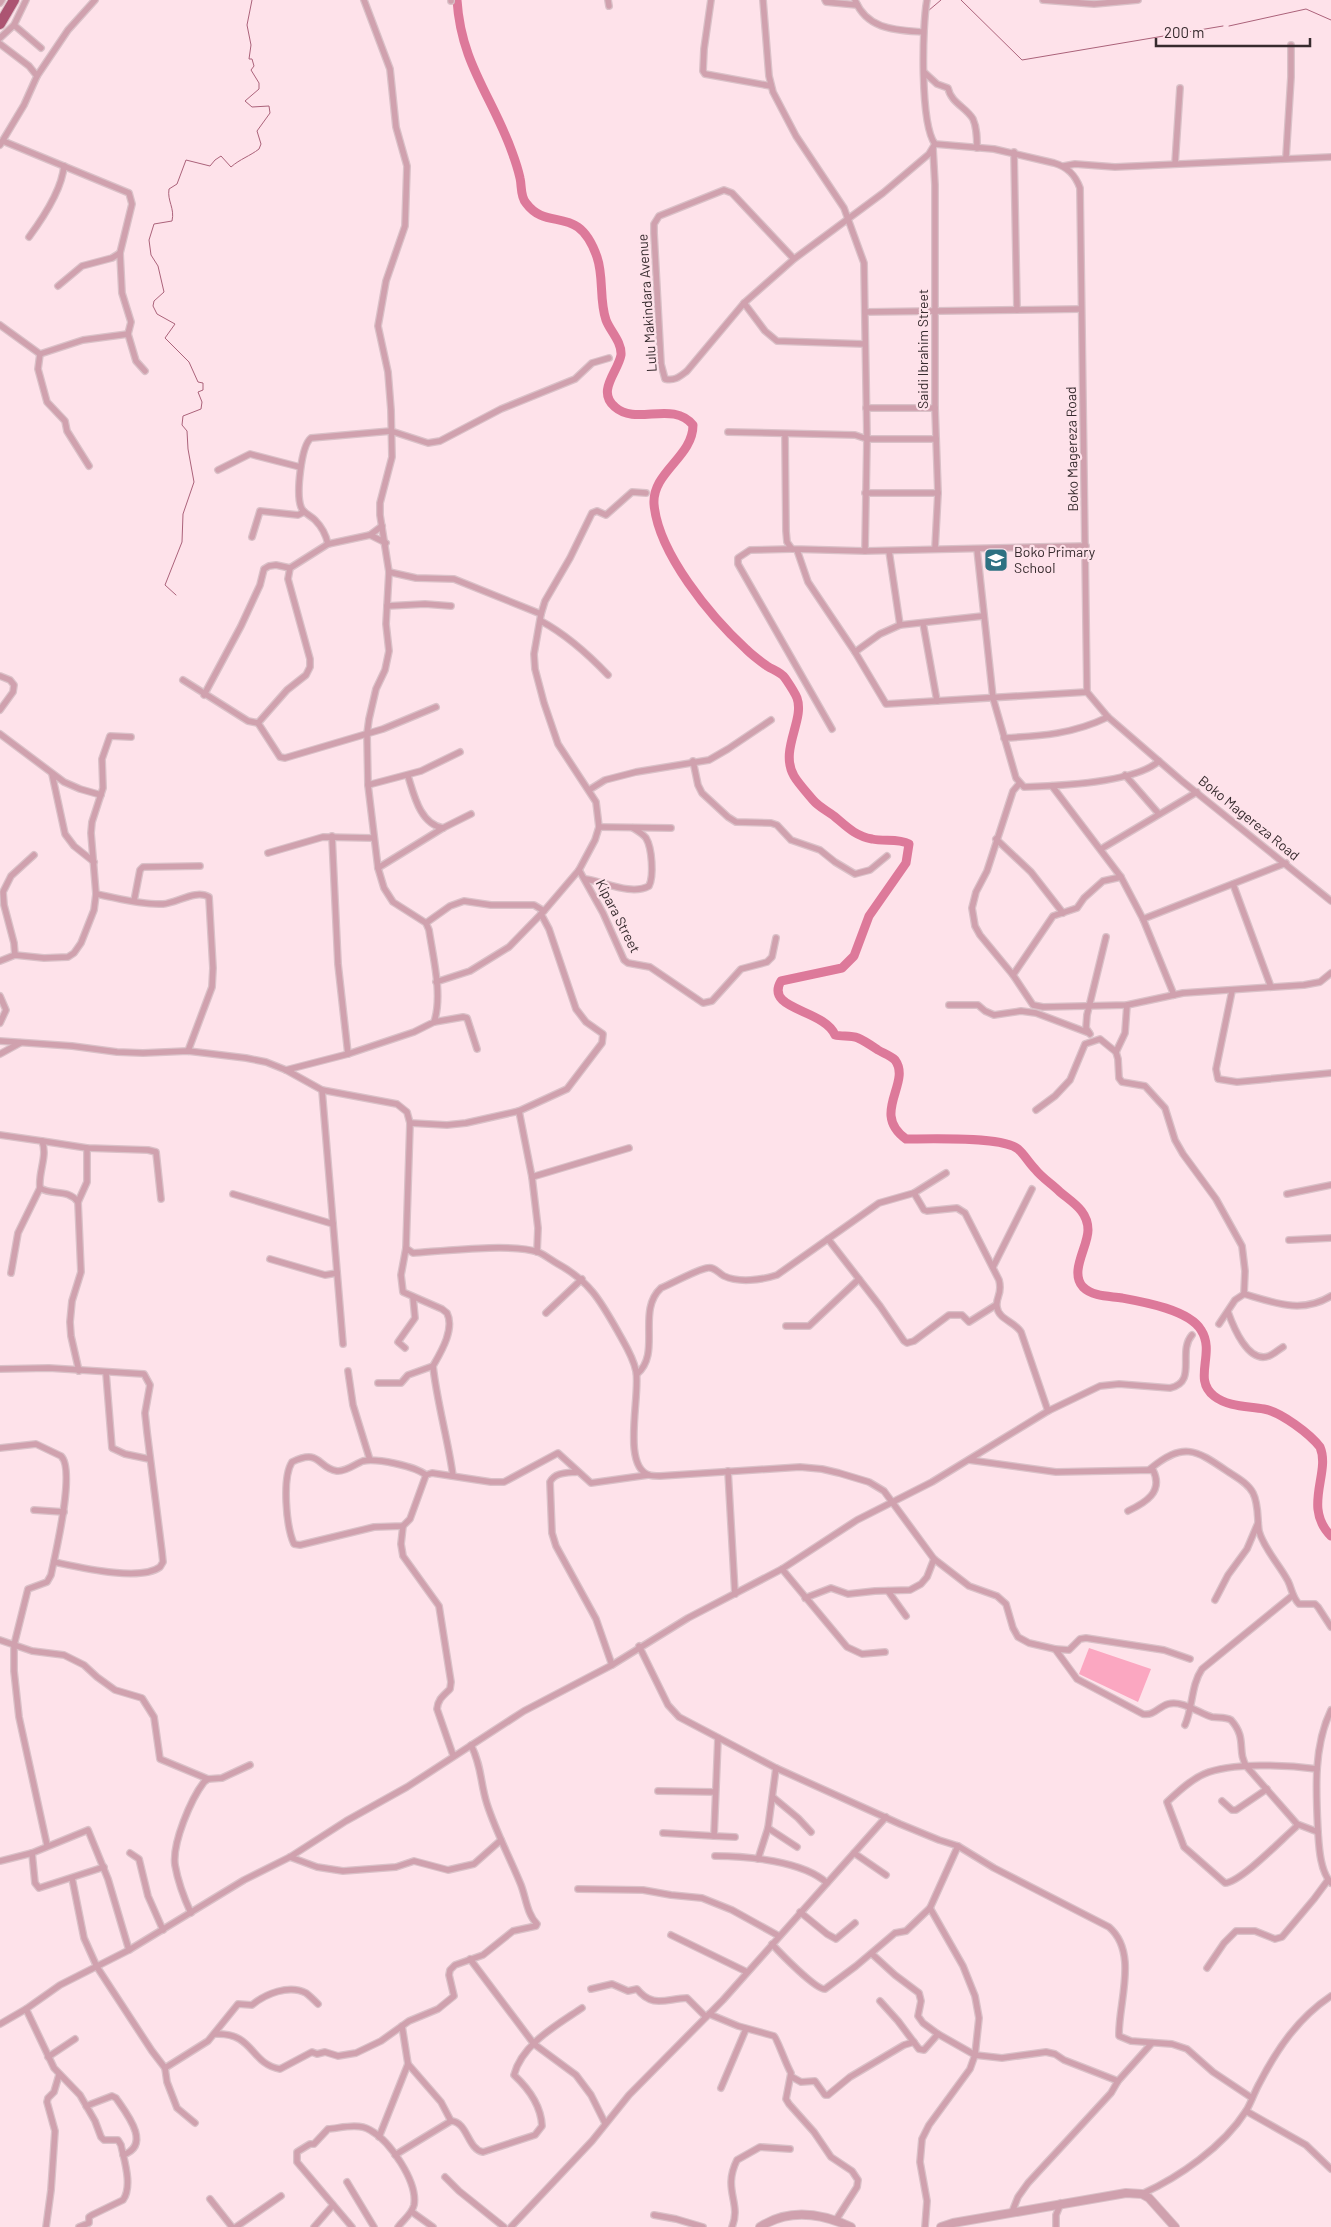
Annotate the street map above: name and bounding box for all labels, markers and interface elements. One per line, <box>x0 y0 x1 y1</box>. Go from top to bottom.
scale bar <box>1156 15 1310 47</box>
text: 200 m <box>1164 23 1204 41</box>
street label: Lulu Makindara Avenue <box>633 233 660 373</box>
street label: Saidi Ibrahim Street <box>914 289 931 409</box>
street label: Boko Magereza Road <box>1062 386 1081 512</box>
place label: Boko Primary School <box>1014 543 1096 576</box>
school or university icon: Boko Primary School <box>983 547 1009 573</box>
street label: Boko Magereza Road <box>1195 772 1303 864</box>
street label: Kipara Street <box>593 876 644 955</box>

